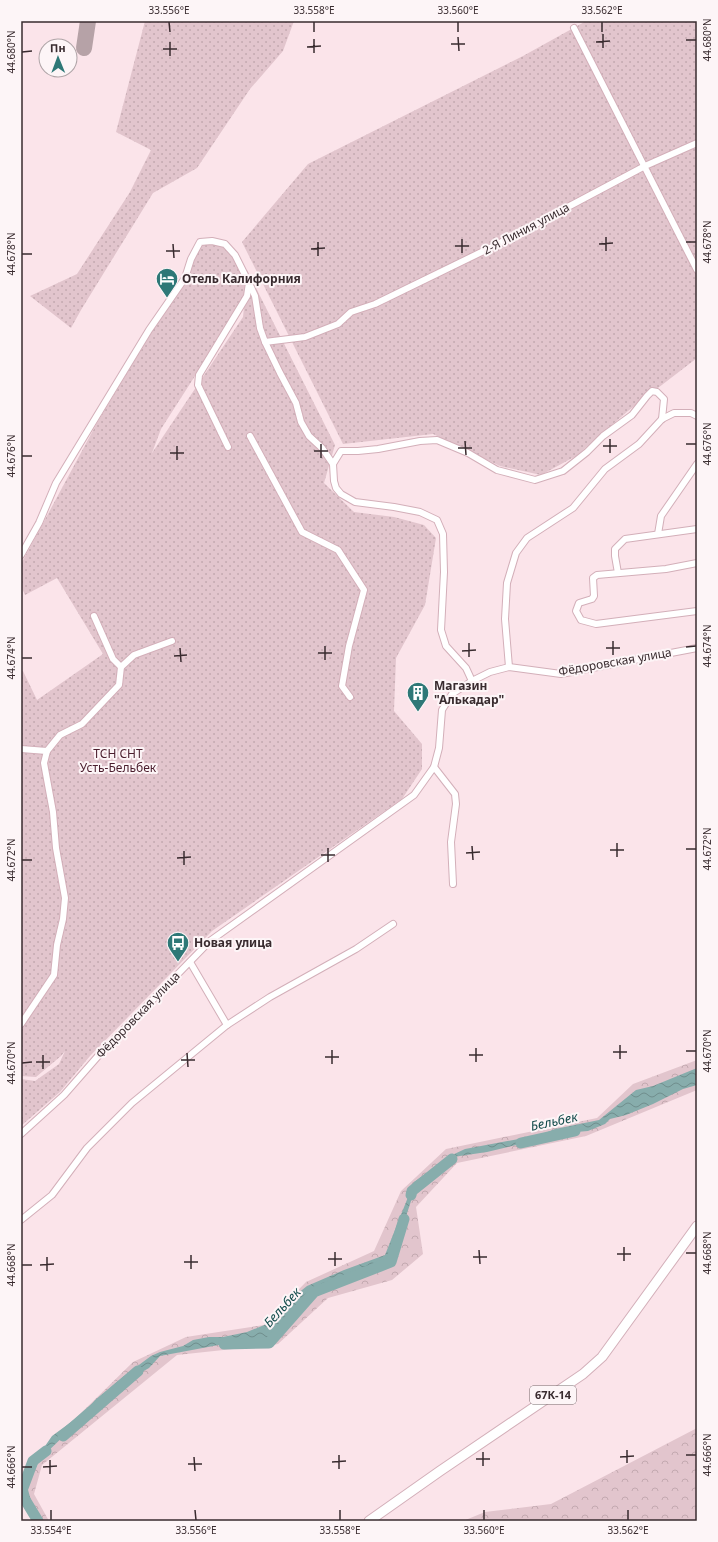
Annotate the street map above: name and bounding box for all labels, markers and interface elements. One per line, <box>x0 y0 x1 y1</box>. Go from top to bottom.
text: 33.556°E <box>148 3 190 17</box>
text: 33.558°E <box>293 3 335 17</box>
text: 33.560°E <box>437 3 479 17</box>
text: 33.562°E <box>581 3 623 17</box>
text: 44.680°N <box>700 18 714 62</box>
text: 44.680°N <box>4 30 18 74</box>
north arrow <box>38 38 78 78</box>
text: Пн <box>50 40 66 55</box>
street label: 2-Я Линия улица <box>479 198 572 259</box>
text: 44.678°N <box>700 220 714 264</box>
text: 44.678°N <box>4 232 18 276</box>
hotel icon: Отель Калифорния <box>154 266 180 299</box>
place label: Отель Калифорния <box>182 270 301 287</box>
text: 44.676°N <box>700 422 714 466</box>
text: 44.676°N <box>4 434 18 478</box>
text: 44.674°N <box>700 624 714 668</box>
text: 44.674°N <box>4 636 18 680</box>
street label: Фёдоровская улица <box>557 643 673 680</box>
place label: Магазин "Алькадар" <box>434 677 504 708</box>
building icon: Магазин "Алькадар" <box>405 680 431 713</box>
park label: ТСН СНТ Усть-Бельбек <box>80 745 157 776</box>
text: 44.672°N <box>700 827 714 871</box>
text: 44.672°N <box>4 838 18 882</box>
bus stop icon: Новая улица <box>165 930 191 963</box>
place label: Новая улица <box>194 934 272 951</box>
street label: Фёдоровская улица <box>92 967 184 1062</box>
text: 44.670°N <box>700 1029 714 1073</box>
text: 44.670°N <box>4 1041 18 1085</box>
water label: Бельбек <box>529 1107 580 1135</box>
text: 44.668°N <box>700 1231 714 1275</box>
text: 44.668°N <box>4 1243 18 1287</box>
water label: Бельбек <box>259 1283 305 1331</box>
road number: 67К-14 <box>530 1386 576 1404</box>
text: 44.666°N <box>700 1433 714 1477</box>
text: 44.666°N <box>4 1445 18 1489</box>
text: 33.554°E <box>30 1523 72 1537</box>
text: 33.556°E <box>175 1523 217 1537</box>
text: 33.558°E <box>319 1523 361 1537</box>
text: 33.560°E <box>463 1523 505 1537</box>
text: 33.562°E <box>607 1523 649 1537</box>

